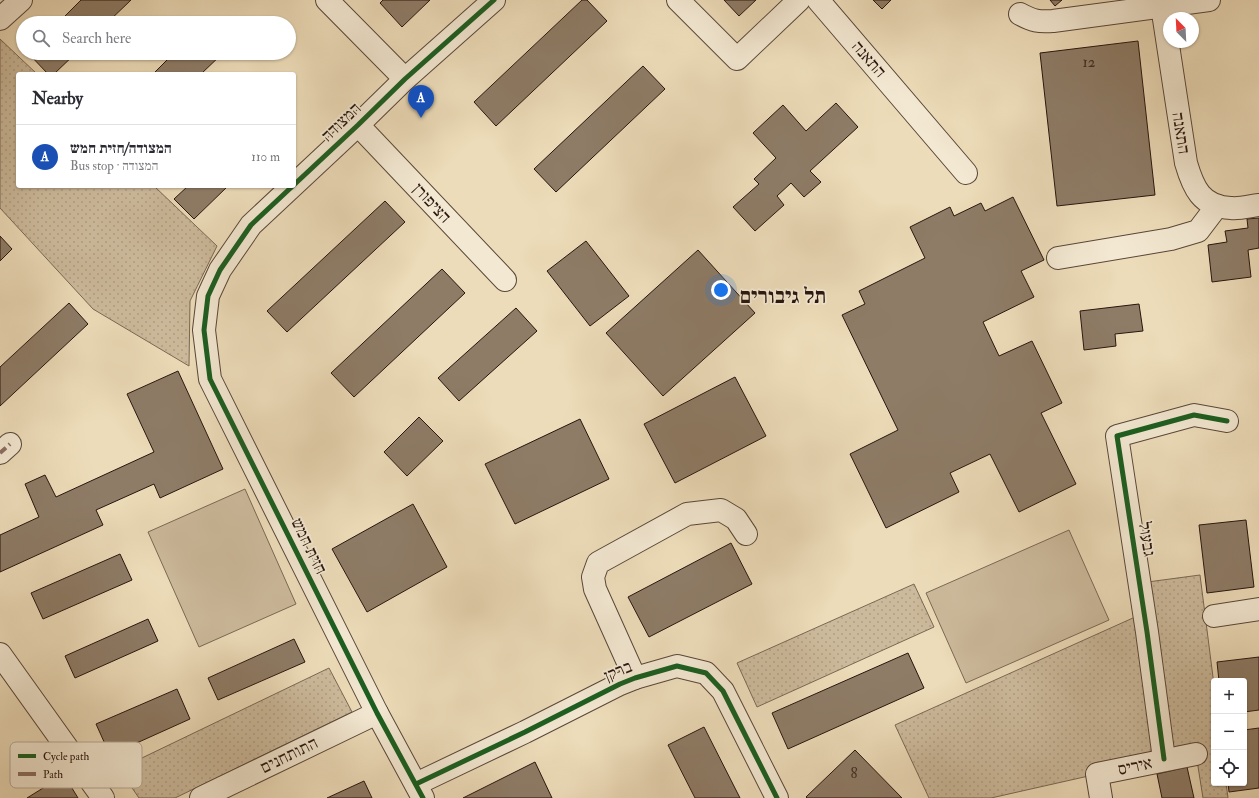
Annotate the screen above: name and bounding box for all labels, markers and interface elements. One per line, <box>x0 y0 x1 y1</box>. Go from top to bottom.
north arrow <box>1163 12 1199 48</box>
search box <box>16 16 296 60</box>
icon: search <box>30 27 52 49</box>
text: Search here <box>62 29 131 48</box>
street label: התאנה <box>847 36 891 82</box>
house number: 12 <box>1083 53 1096 72</box>
pin: A <box>408 85 434 118</box>
text: Nearby <box>32 88 83 109</box>
street label: המצודה <box>317 98 365 146</box>
street label: התאנה <box>1167 110 1195 156</box>
text: המצודה/חזית חמש <box>70 139 172 158</box>
text: A <box>41 149 49 165</box>
text: 110 m <box>251 149 280 165</box>
text: Bus stop · המצודה <box>70 158 158 174</box>
street label: הציפורן <box>408 179 456 227</box>
your location <box>711 280 731 300</box>
district label: תל גיבורים <box>740 283 826 310</box>
street label: חזית חמש <box>286 514 332 578</box>
street label: גבעול <box>1134 520 1160 558</box>
street label: ברקן <box>601 656 635 686</box>
map controls <box>1211 678 1247 786</box>
button: + <box>1211 678 1247 714</box>
button: − <box>1211 714 1247 750</box>
street label: התותחנים <box>257 732 321 778</box>
legend <box>10 742 142 788</box>
text: Cycle path <box>43 750 89 764</box>
button: locate <box>1211 750 1247 786</box>
street label: איריס <box>1116 752 1154 780</box>
house number: 8 <box>850 764 858 783</box>
text: Path <box>43 768 63 781</box>

